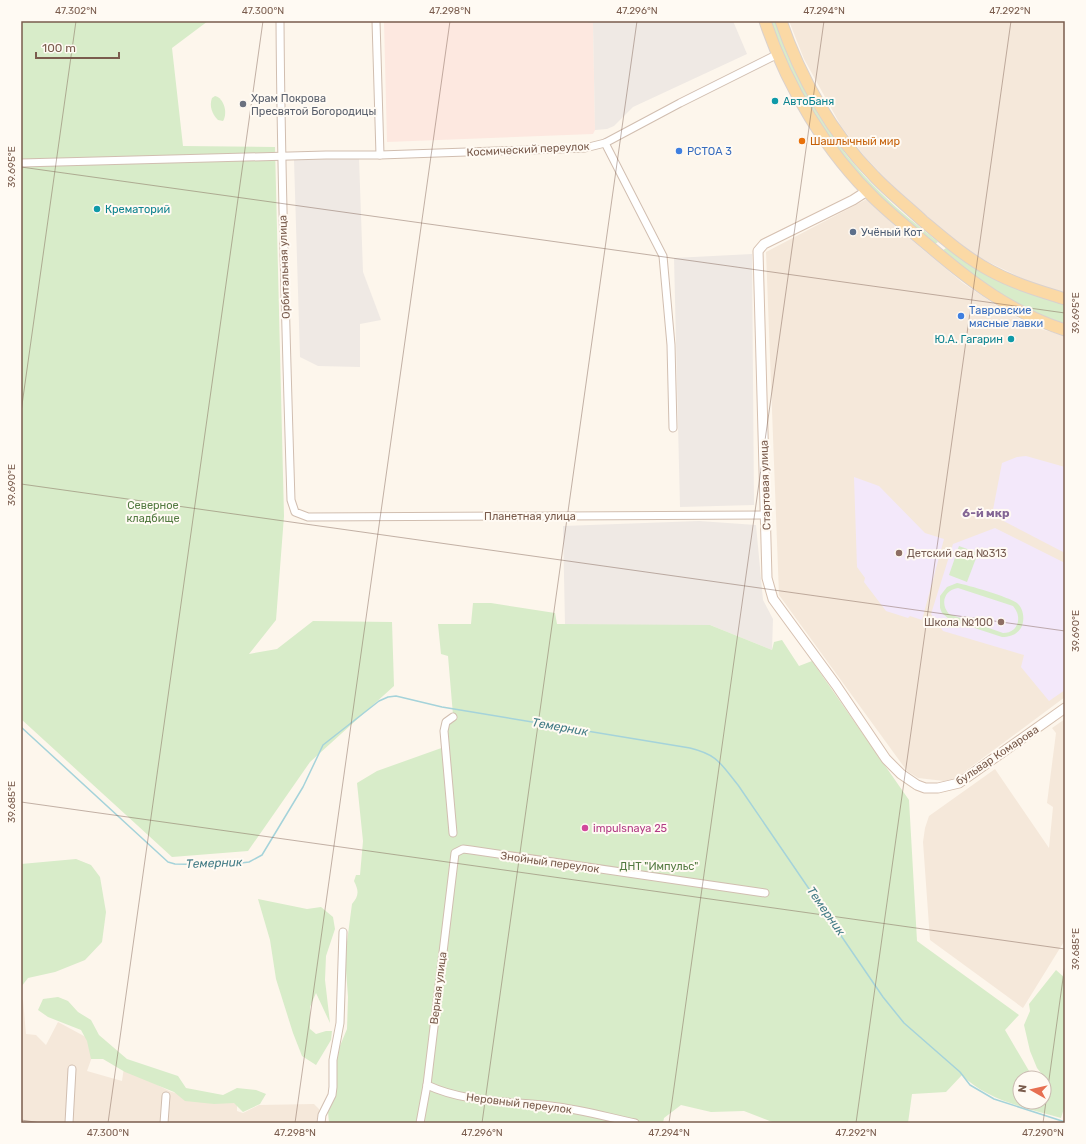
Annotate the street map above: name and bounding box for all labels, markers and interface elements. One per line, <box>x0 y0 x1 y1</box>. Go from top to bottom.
text: 47.302°N <box>55 5 97 17</box>
text: 47.300°N <box>242 5 284 17</box>
text: 47.298°N <box>429 5 471 17</box>
text: 47.296°N <box>616 5 658 17</box>
text: 47.294°N <box>803 5 845 17</box>
text: 47.292°N <box>989 5 1031 17</box>
scale bar <box>36 34 119 60</box>
text: 100 m <box>42 41 76 55</box>
place label: Храм Покрова Пресвятой Богородицы <box>251 92 376 118</box>
place label: АвтоБаня <box>783 95 834 108</box>
marker: АвтоБаня <box>770 96 780 106</box>
marker: Храм Покрова Пресвятой Богородицы <box>238 99 248 109</box>
place label: Шашлычный мир <box>810 135 900 148</box>
marker: Шашлычный мир <box>797 136 807 146</box>
street label: Космический переулок <box>466 140 590 159</box>
place label: РСТОА 3 <box>687 145 732 158</box>
text: 39.695°E <box>6 146 18 188</box>
marker: РСТОА 3 <box>674 146 684 156</box>
place label: Крематорий <box>105 203 170 216</box>
marker: Крематорий <box>92 204 102 214</box>
street label: Орбитальная улица <box>276 215 293 319</box>
place label: Учёный Кот <box>861 226 923 239</box>
marker: Учёный Кот <box>848 227 858 237</box>
text: 39.695°E <box>1070 292 1082 334</box>
place label: Тавровские мясные лавки <box>969 304 1043 330</box>
marker: Тавровские мясные лавки <box>956 311 966 321</box>
place label: Ю.А. Гагарин <box>935 333 1003 346</box>
marker: Ю.А. Гагарин <box>1006 334 1016 344</box>
street label: Стартовая улица <box>757 440 774 530</box>
text: 39.690°E <box>6 464 18 506</box>
park label: Северное кладбище <box>126 499 180 525</box>
district label: 6-й мкр <box>962 506 1010 520</box>
street label: Планетная улица <box>484 510 576 523</box>
place label: Детский сад №313 <box>907 547 1007 560</box>
marker: Детский сад №313 <box>894 548 904 558</box>
text: 39.690°E <box>1070 610 1082 652</box>
place label: Школа №100 <box>924 616 993 629</box>
marker: Школа №100 <box>996 617 1006 627</box>
water label: Темерник <box>531 715 590 739</box>
street label: бульвар Комарова <box>953 723 1041 788</box>
text: 39.685°E <box>6 781 18 823</box>
place label: impulsnaya 25 <box>593 822 668 835</box>
marker: impulsnaya 25 <box>580 823 590 833</box>
street label: Знойный переулок <box>500 849 600 876</box>
water label: Темерник <box>186 855 243 871</box>
park label: ДНТ "Импульс" <box>620 860 698 873</box>
water label: Темерник <box>804 884 848 939</box>
text: 39.685°E <box>1070 928 1082 970</box>
street label: Верная улица <box>428 951 449 1025</box>
north arrow <box>1012 1070 1052 1110</box>
text: N <box>1016 1084 1030 1094</box>
street label: Неровный переулок <box>465 1091 573 1116</box>
text: 47.300°N <box>87 1127 129 1139</box>
text: 47.298°N <box>274 1127 316 1139</box>
text: 47.296°N <box>461 1127 503 1139</box>
text: 47.294°N <box>648 1127 690 1139</box>
text: 47.292°N <box>835 1127 877 1139</box>
text: 47.290°N <box>1022 1127 1064 1139</box>

